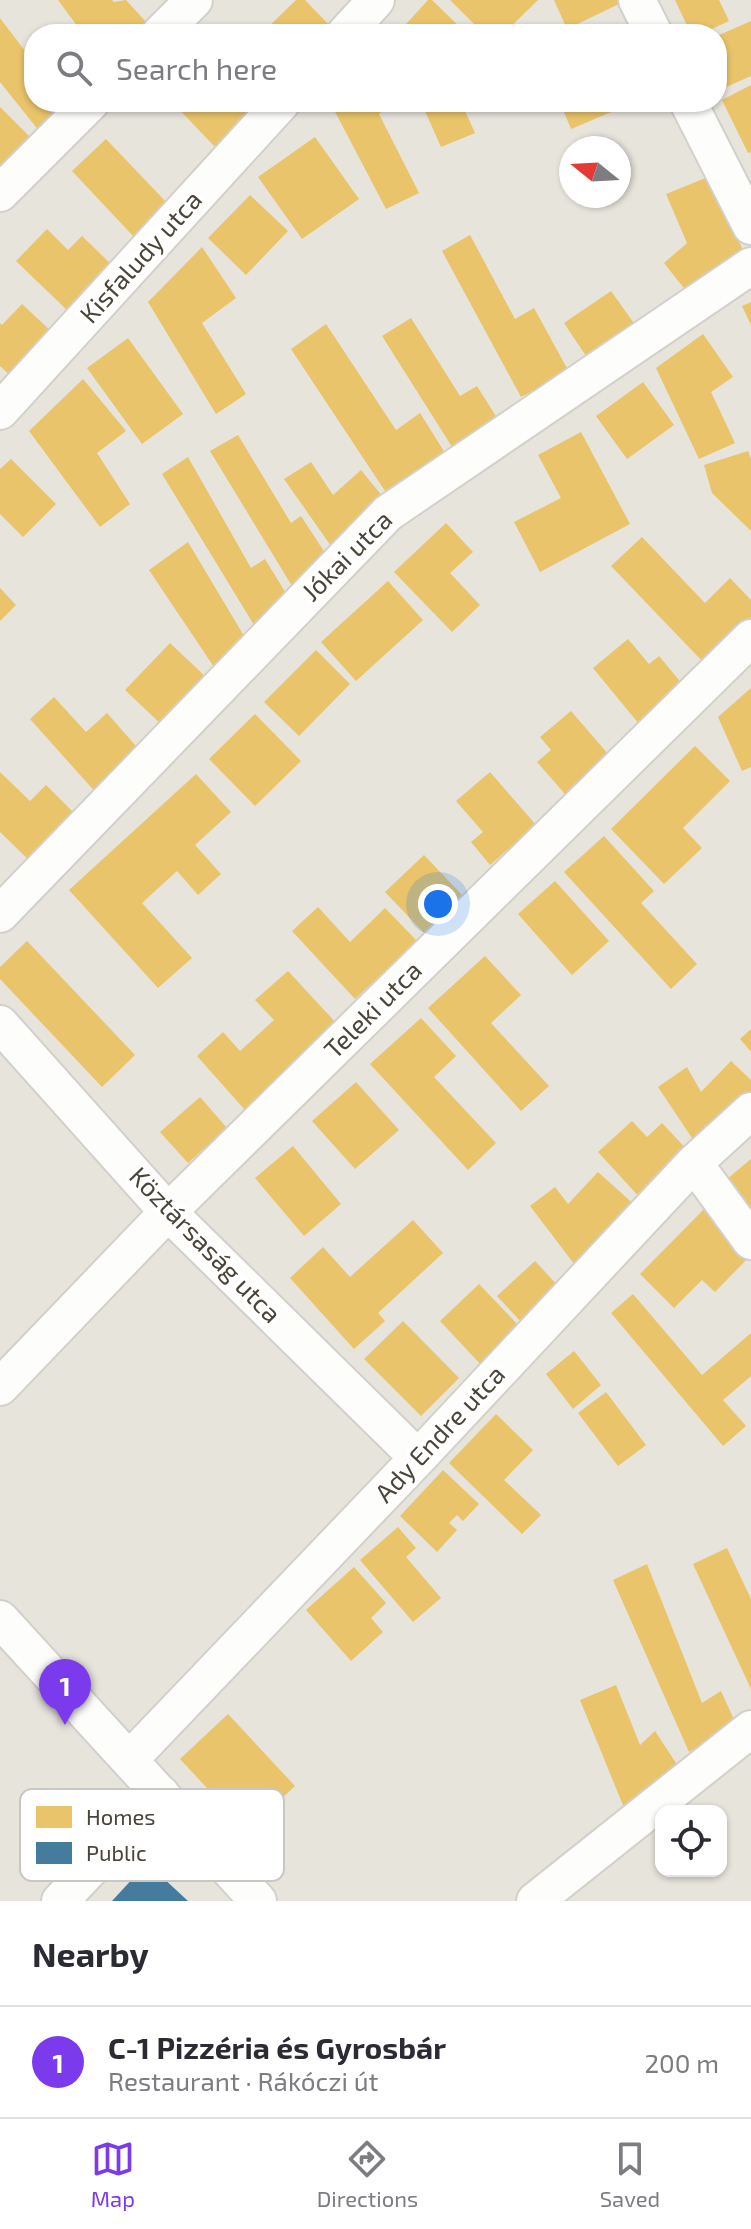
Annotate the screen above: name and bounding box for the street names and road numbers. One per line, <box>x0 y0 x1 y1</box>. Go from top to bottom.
street label: Kisfaludy utca <box>72 183 207 329</box>
street label: Jókai utca <box>294 503 398 607</box>
street label: Teleki utca <box>317 954 427 1064</box>
street label: Köztársaság utca <box>124 1160 288 1328</box>
street label: Ady Endre utca <box>367 1358 510 1508</box>

